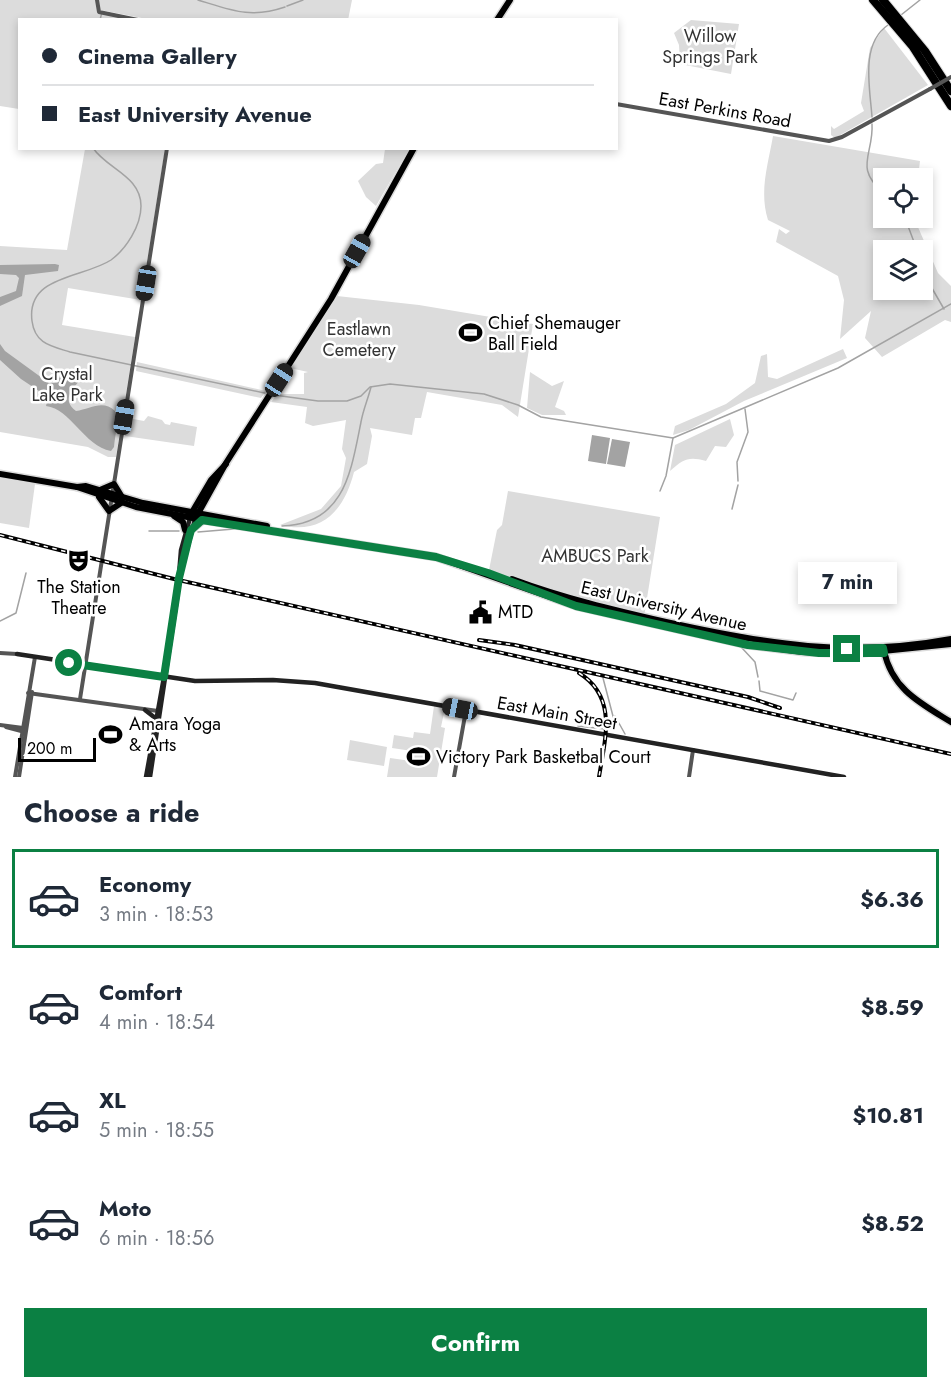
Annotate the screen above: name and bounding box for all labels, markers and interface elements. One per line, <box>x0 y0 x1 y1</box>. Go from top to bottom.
park label: Willow Springs Park <box>662 23 758 70</box>
text: Cinema Gallery <box>78 40 237 72</box>
street label: East Perkins Road <box>657 86 793 134</box>
text: East University Avenue <box>78 98 312 130</box>
map controls <box>873 168 933 300</box>
button: locate <box>873 168 933 228</box>
car <box>340 231 374 271</box>
button: layers <box>873 240 933 300</box>
car <box>134 264 158 302</box>
place label: Chief Shemauger Ball Field <box>488 310 622 357</box>
park label: Eastlawn Cemetery <box>322 316 396 363</box>
sports icon: Chief Shemauger Ball Field <box>457 320 483 346</box>
car <box>262 360 296 400</box>
park label: Crystal Lake Park <box>31 361 103 408</box>
car <box>112 398 136 436</box>
park label: AMBUCS Park <box>541 543 649 569</box>
theatre icon: The Station Theatre <box>66 548 92 574</box>
callout: 7 min <box>798 562 896 604</box>
text: 7 min <box>822 568 873 597</box>
place label: The Station Theatre <box>37 574 121 621</box>
street label: East University Avenue <box>578 574 750 638</box>
public building icon: MTD <box>467 599 493 625</box>
place label: MTD <box>498 599 533 625</box>
route end <box>833 635 860 662</box>
route start <box>55 649 82 676</box>
street label: East Main Street <box>495 690 620 736</box>
car <box>441 697 479 721</box>
place label: Amara Yoga & Arts <box>129 711 221 758</box>
sports icon: Amara Yoga & Arts <box>98 721 124 747</box>
scale bar <box>18 735 96 762</box>
text: 200 m <box>27 737 73 760</box>
sports icon: Victory Park Basketbal Court <box>405 744 431 770</box>
place label: Victory Park Basketbal Court <box>436 744 651 770</box>
text: Choose a ride <box>24 793 199 832</box>
text: Economy <box>99 868 191 900</box>
icon: car <box>27 872 81 926</box>
text: $6.36 <box>860 883 924 915</box>
text: 3 min · 18:53 <box>99 900 213 929</box>
text: Comfort <box>99 976 182 1008</box>
icon: car <box>27 980 81 1034</box>
text: $8.59 <box>861 991 924 1023</box>
text: 4 min · 18:54 <box>99 1008 215 1037</box>
text: XL <box>99 1084 126 1116</box>
icon: car <box>27 1088 81 1142</box>
text: $10.81 <box>852 1099 924 1131</box>
text: 5 min · 18:55 <box>99 1116 214 1145</box>
text: Moto <box>99 1192 152 1224</box>
icon: car <box>27 1196 81 1250</box>
text: $8.52 <box>861 1207 924 1239</box>
text: 6 min · 18:56 <box>99 1224 215 1253</box>
button: Confirm <box>24 1308 927 1377</box>

